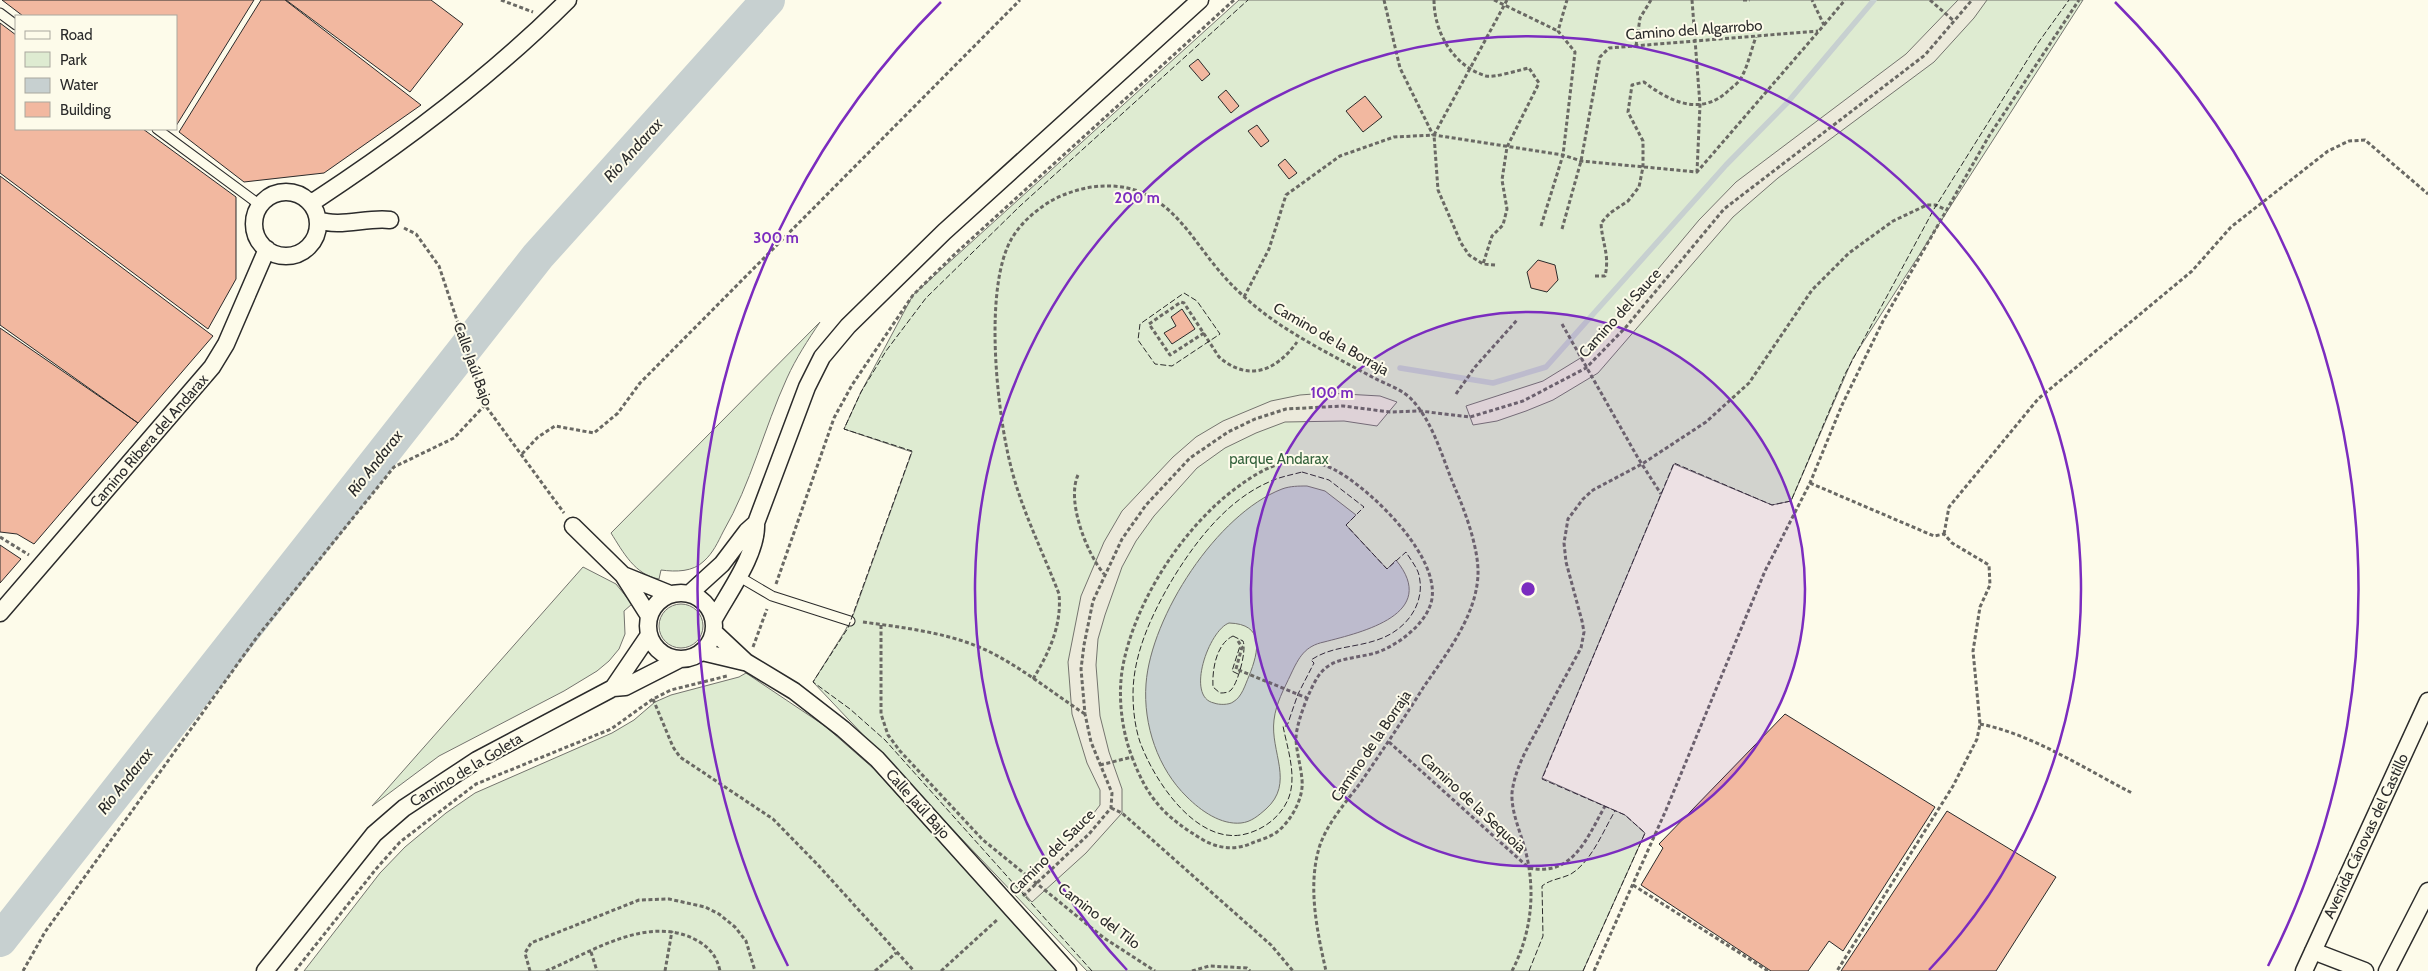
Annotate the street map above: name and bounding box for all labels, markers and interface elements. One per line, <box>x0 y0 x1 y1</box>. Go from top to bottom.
legend <box>15 15 178 130</box>
street label: Camino del Algarrobo <box>1625 16 1763 44</box>
text: Road <box>60 26 93 44</box>
text: Park <box>60 51 87 69</box>
text: Water <box>60 76 98 94</box>
text: Building <box>60 101 111 119</box>
water label: Río Andarax <box>600 114 667 186</box>
text: 200 m <box>1114 189 1160 207</box>
text: 300 m <box>753 229 799 247</box>
street label: Camino del Sauce <box>1575 264 1665 361</box>
street label: Camino de la Borraja <box>1270 299 1393 380</box>
street label: Calle Jaúl Bajo <box>450 320 496 408</box>
street label: Camino Ribera del Andarax <box>86 371 212 511</box>
text: 100 m <box>1310 384 1354 402</box>
water label: Río Andarax <box>343 425 407 500</box>
park label: parque Andarax <box>1229 450 1329 468</box>
centre of rings <box>1519 580 1537 598</box>
street label: Camino de la Borraja <box>1327 686 1415 805</box>
street label: Camino de la Goleta <box>407 729 526 811</box>
water label: Río Andarax <box>93 743 157 818</box>
street label: Camino de la Sequoia <box>1417 750 1530 857</box>
street label: Avenida Cánovas del Castillo <box>2320 751 2412 921</box>
street label: Calle Jaúl Bajo <box>882 765 954 843</box>
street label: Camino del Sauce <box>1005 805 1099 899</box>
street label: Camino del Tilo <box>1054 879 1144 953</box>

